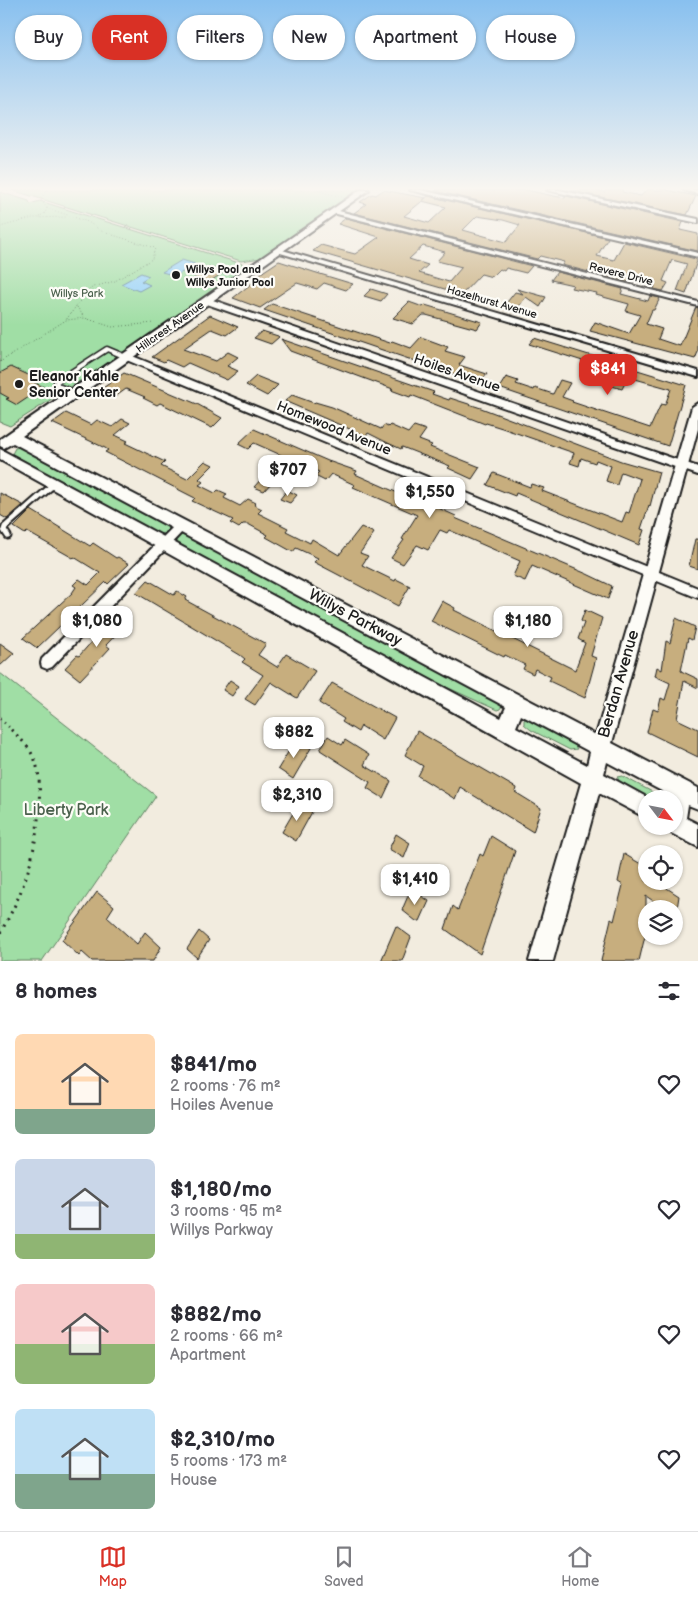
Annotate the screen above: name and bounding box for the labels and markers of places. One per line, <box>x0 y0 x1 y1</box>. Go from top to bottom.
place label: Willys Pool and Willys Junior Pool <box>186 263 274 289</box>
marker: Willys Pool and Willys Junior Pool <box>170 269 182 281</box>
pin: $841 <box>578 354 638 396</box>
place label: Eleanor Kahle Senior Center <box>29 368 119 401</box>
marker: Eleanor Kahle Senior Center <box>13 378 25 390</box>
pin: $707 <box>258 454 318 497</box>
pin: $1,550 <box>389 476 471 519</box>
pin: $1,080 <box>56 606 138 648</box>
pin: $1,180 <box>487 606 569 648</box>
pin: $882 <box>264 716 324 759</box>
pin: $2,310 <box>256 780 338 822</box>
pin: $1,410 <box>374 864 456 906</box>

